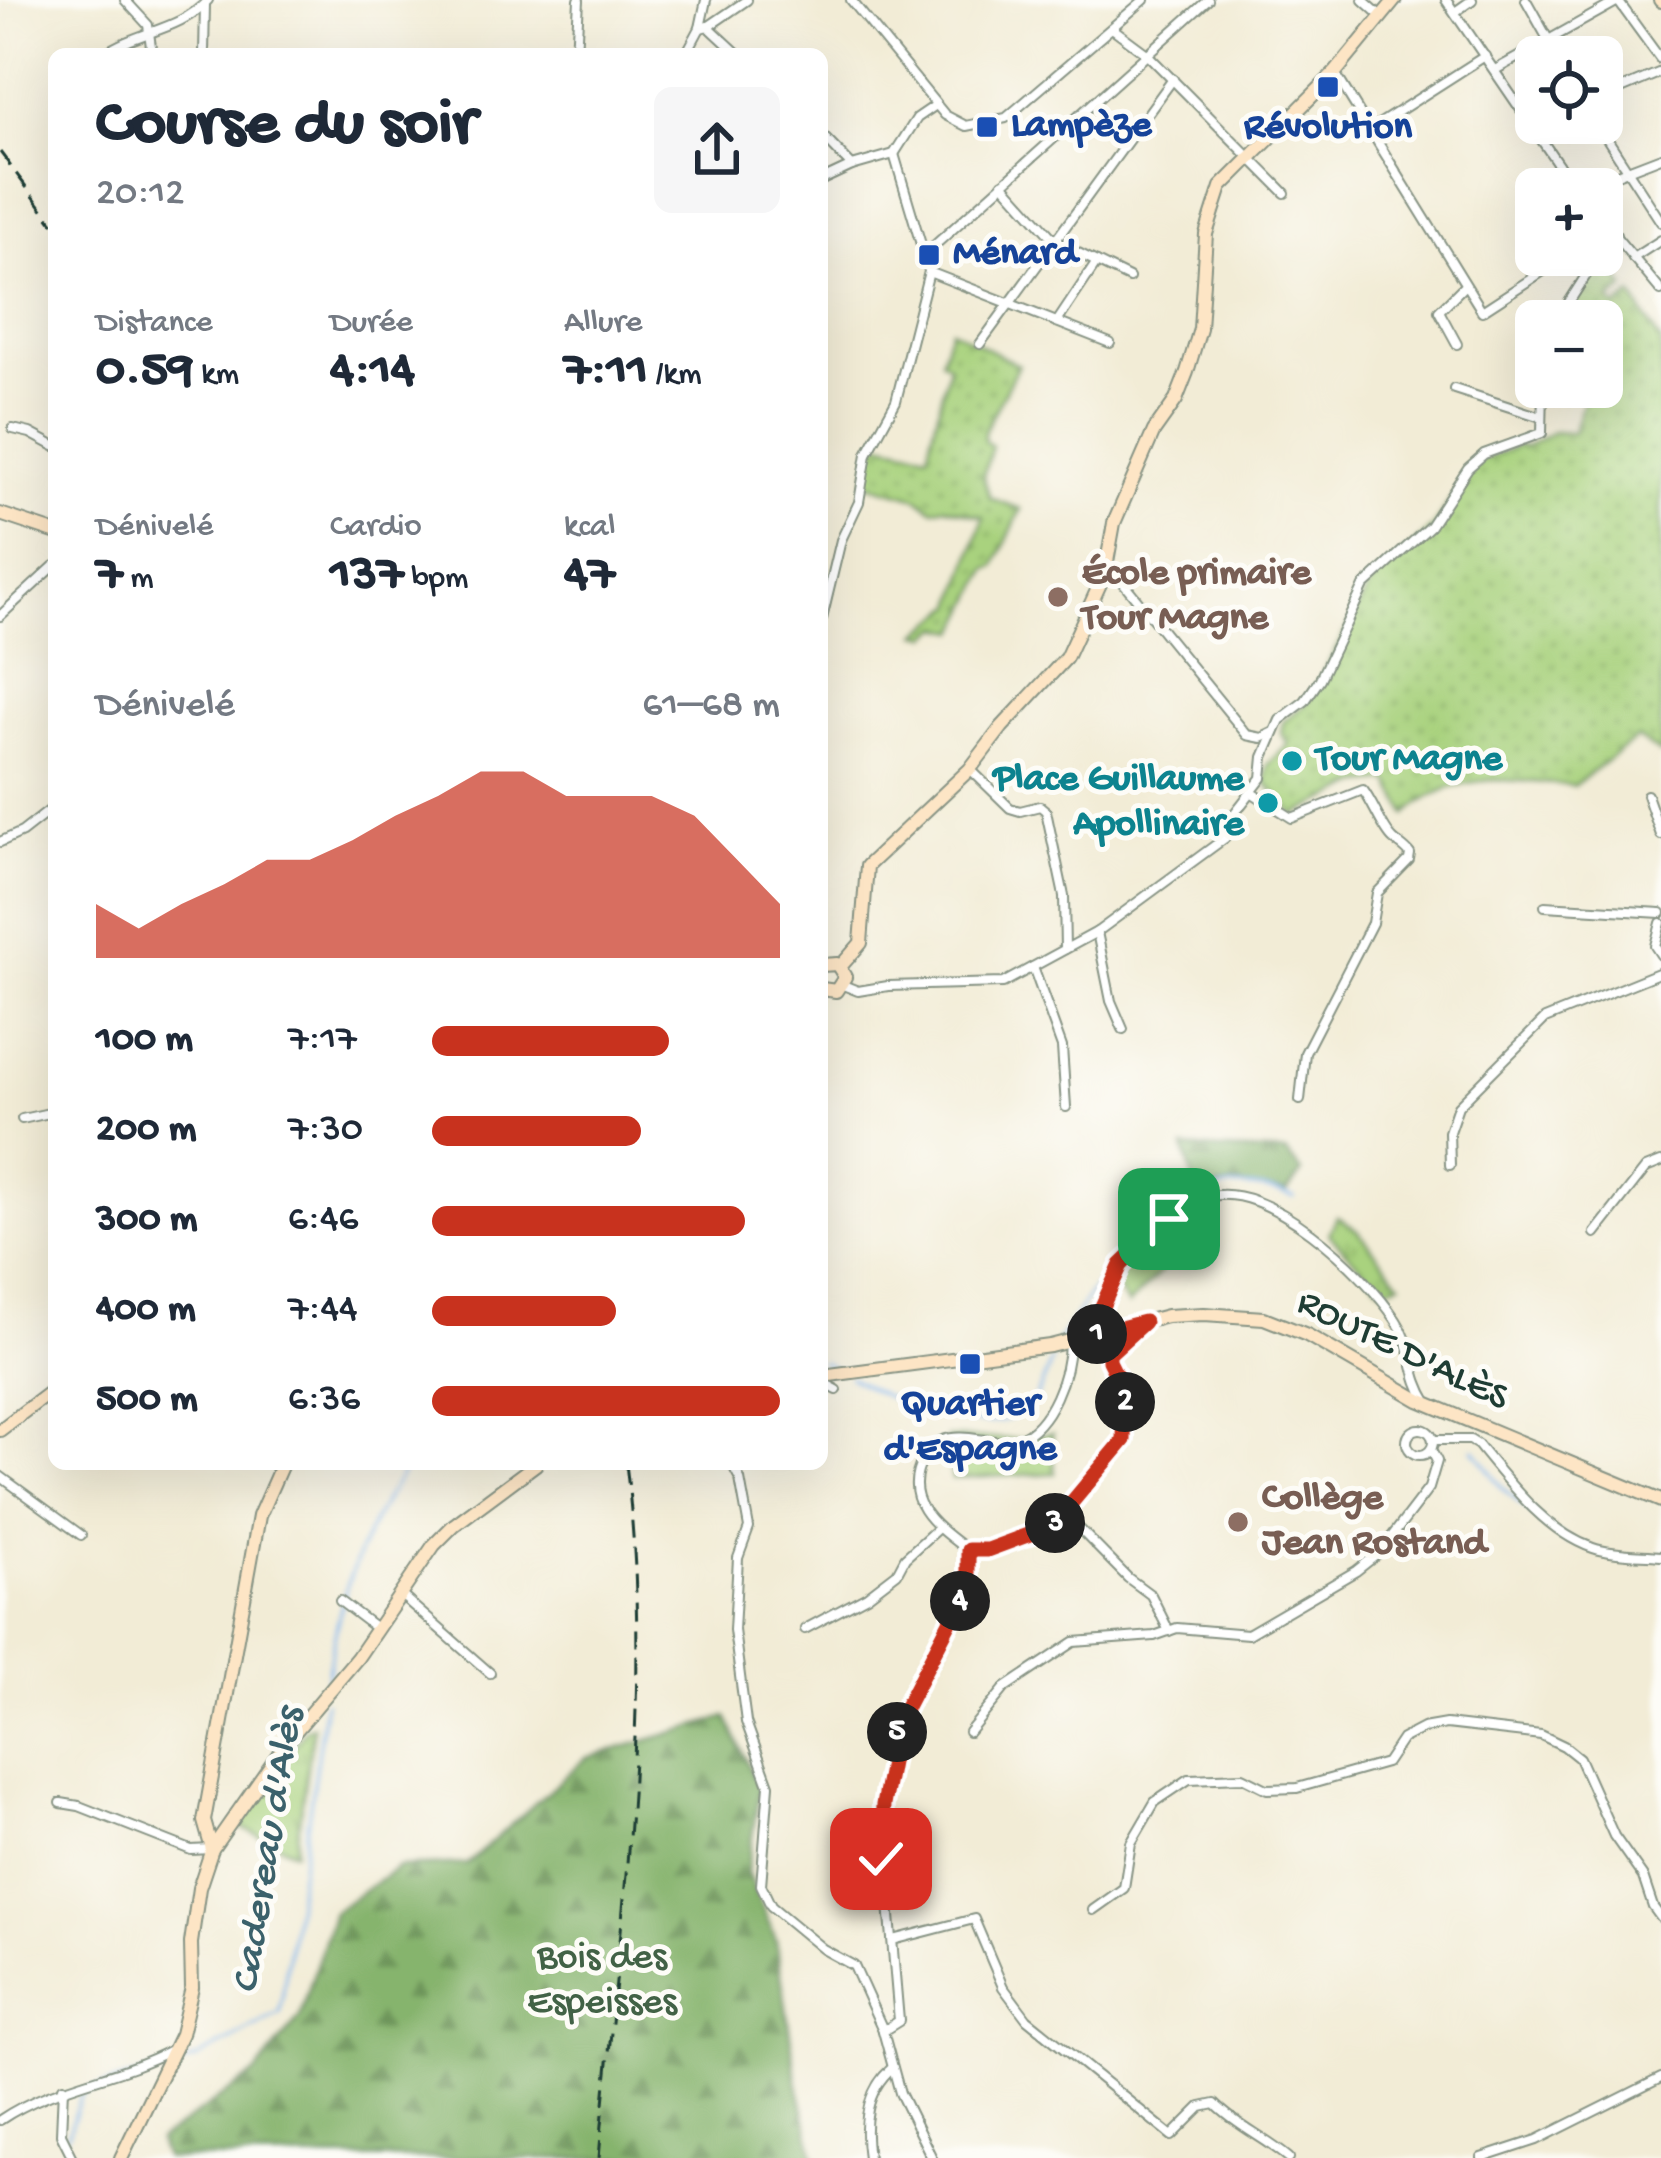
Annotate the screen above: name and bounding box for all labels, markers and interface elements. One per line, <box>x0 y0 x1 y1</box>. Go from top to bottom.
map controls <box>1515 36 1623 408</box>
button: locate <box>1515 36 1623 144</box>
marker: Révolution <box>1315 74 1341 100</box>
button: share <box>654 87 780 213</box>
text: Course du soir <box>96 88 476 166</box>
place label: Lampèze <box>1011 104 1153 150</box>
place label: Révolution <box>1244 106 1412 152</box>
marker: Lampèze <box>974 114 1000 140</box>
button: + <box>1515 168 1623 276</box>
text: 20:12 <box>96 172 184 218</box>
place label: Ménard <box>953 232 1081 278</box>
marker: Ménard <box>916 242 942 268</box>
button: − <box>1515 300 1623 408</box>
text: Distance <box>96 305 213 343</box>
text: Durée <box>330 305 413 343</box>
text: Allure <box>564 305 642 343</box>
text: 0.59 <box>96 343 193 403</box>
text: 4:14 <box>330 343 415 403</box>
text: 7:11 <box>564 343 648 403</box>
text: km <box>193 357 239 395</box>
text: /km <box>648 357 702 395</box>
text: Dénivelé <box>96 509 213 547</box>
text: Cardio <box>330 509 422 547</box>
text: kcal <box>564 509 616 547</box>
text: 7 <box>96 547 123 607</box>
text: 137 <box>330 547 404 607</box>
text: 47 <box>564 547 615 607</box>
place label: École primaire Tour Magne <box>1079 552 1313 643</box>
text: m <box>123 561 154 599</box>
text: bpm <box>404 561 469 599</box>
marker: École primaire Tour Magne <box>1045 584 1071 610</box>
text: Dénivelé <box>96 684 235 730</box>
text: 61–68 m <box>643 684 780 730</box>
place label: Tour Magne <box>1313 738 1504 784</box>
marker: Tour Magne <box>1279 748 1305 774</box>
place label: Place Guillaume Apollinaire <box>991 758 1246 849</box>
marker: Place Guillaume Apollinaire <box>1255 790 1281 816</box>
text: 100 m <box>96 1018 193 1064</box>
text: 7:17 <box>288 1018 357 1064</box>
text: 200 m <box>96 1108 196 1154</box>
text: 7:30 <box>288 1108 363 1154</box>
pin <box>1118 1168 1220 1270</box>
icon: arrive <box>1136 1186 1202 1252</box>
text: 300 m <box>96 1198 197 1244</box>
text: 6:46 <box>288 1198 358 1244</box>
street label: ROUTE D'ALÈS <box>1289 1281 1516 1423</box>
text: 400 m <box>96 1288 196 1334</box>
text: 7:44 <box>288 1288 357 1334</box>
pin: 1 <box>1067 1304 1127 1364</box>
text: 1 <box>1090 1315 1104 1353</box>
marker: Quartier d'Espagne <box>957 1351 983 1377</box>
pin: 2 <box>1095 1372 1155 1432</box>
text: 500 m <box>96 1378 198 1424</box>
text: 6:36 <box>288 1378 360 1424</box>
place label: Quartier d'Espagne <box>883 1383 1058 1474</box>
text: 2 <box>1117 1383 1133 1421</box>
place label: Collège Jean Rostand <box>1261 1477 1490 1568</box>
pin: 3 <box>1025 1493 1085 1553</box>
text: 3 <box>1046 1504 1064 1542</box>
marker: Collège Jean Rostand <box>1225 1509 1251 1535</box>
pin: 4 <box>930 1571 990 1631</box>
text: 4 <box>952 1582 968 1620</box>
water label: Cadereau d'Alès <box>223 1701 317 1997</box>
pin: 5 <box>867 1702 927 1762</box>
text: 5 <box>888 1713 906 1751</box>
pin <box>830 1808 932 1910</box>
icon: check <box>848 1826 914 1892</box>
park label: Bois des Espeisses <box>527 1936 678 2027</box>

